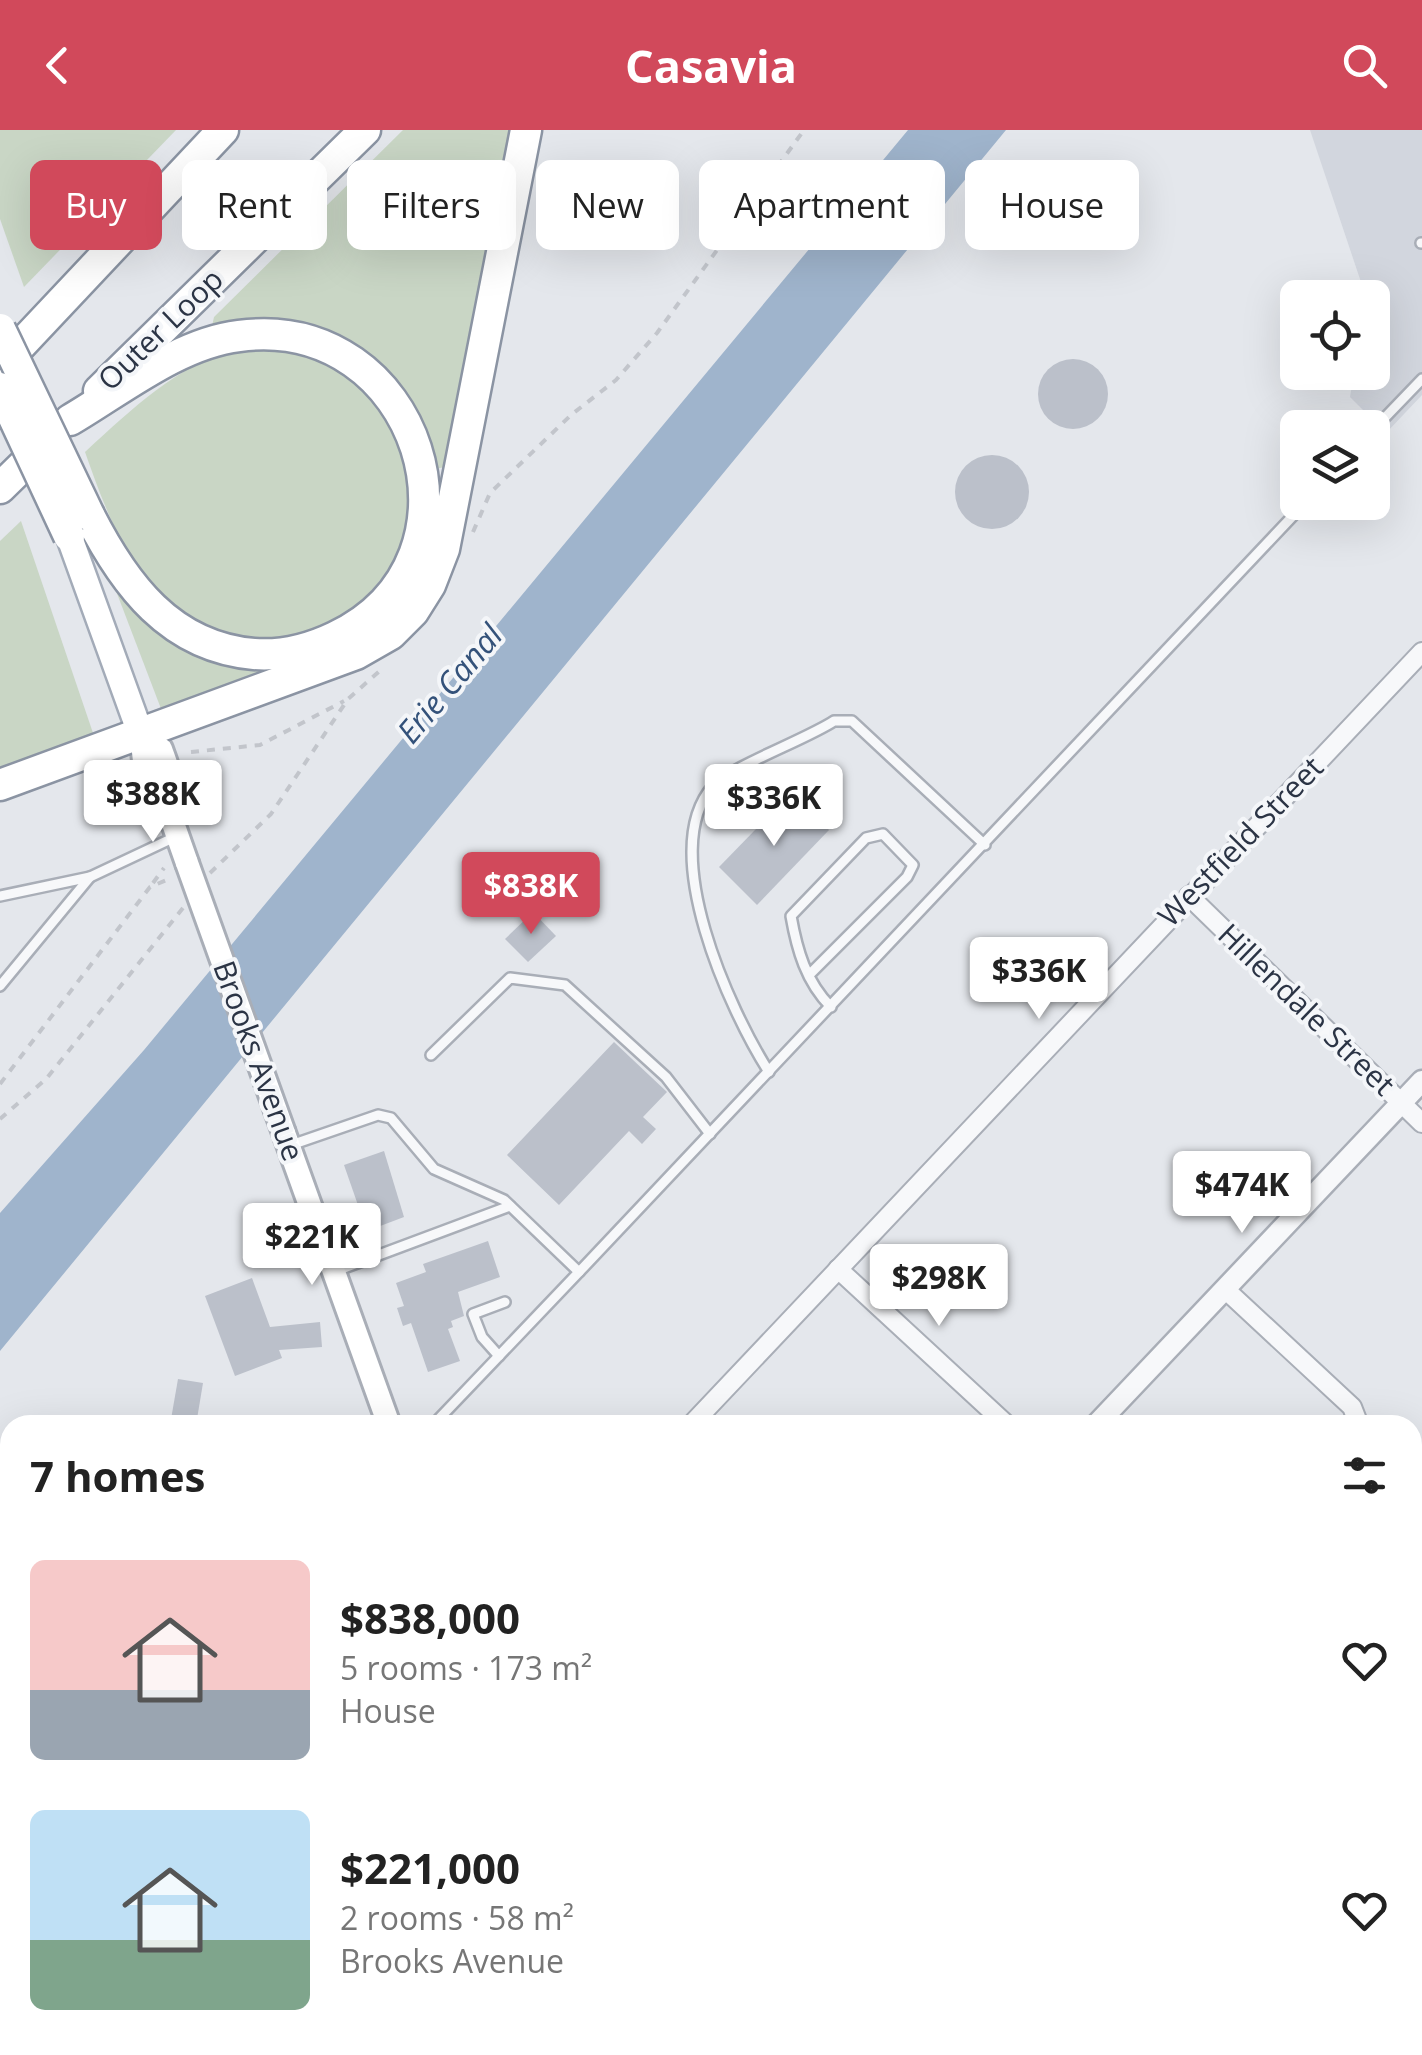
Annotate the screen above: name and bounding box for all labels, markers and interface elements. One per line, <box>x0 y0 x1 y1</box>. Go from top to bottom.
text: Casavia <box>625 35 797 96</box>
icon: back <box>30 38 85 93</box>
icon: search <box>1337 38 1392 93</box>
chip: Buy <box>30 160 162 250</box>
chip: Rent <box>182 160 327 250</box>
chip: Filters <box>347 160 516 250</box>
chip: New <box>536 160 679 250</box>
chip: Apartment <box>699 160 945 250</box>
chip: House <box>965 160 1139 250</box>
street label: Outer Loop <box>88 259 232 399</box>
map controls <box>1280 280 1390 520</box>
button: locate <box>1280 280 1390 390</box>
button: layers <box>1280 410 1390 520</box>
water label: Erie Canal <box>386 614 512 752</box>
street label: Westfield Street <box>1148 747 1332 935</box>
pin: $388K <box>83 760 223 845</box>
pin: $336K <box>704 764 844 849</box>
text: $388K <box>106 771 200 814</box>
text: $336K <box>727 775 821 818</box>
pin: $838K <box>461 852 601 937</box>
text: $838K <box>484 863 578 906</box>
street label: Hillendale Street <box>1210 914 1404 1104</box>
pin: $336K <box>969 937 1109 1022</box>
text: $336K <box>992 948 1086 991</box>
street label: Brooks Avenue <box>204 955 315 1166</box>
pin: $474K <box>1172 1151 1312 1236</box>
text: $474K <box>1195 1162 1289 1205</box>
pin: $221K <box>242 1203 382 1288</box>
text: $221K <box>265 1214 359 1257</box>
pin: $298K <box>869 1244 1009 1329</box>
text: $298K <box>892 1255 986 1298</box>
text: 7 homes <box>30 1447 205 1504</box>
icon: filters <box>1337 1448 1392 1503</box>
text: $838,000 <box>340 1589 520 1646</box>
icon: home <box>110 1600 230 1720</box>
icon: heart <box>1337 1633 1392 1688</box>
text: 5 rooms · 173 m² <box>340 1646 592 1689</box>
text: House <box>340 1689 436 1732</box>
text: $221,000 <box>340 1839 520 1896</box>
icon: home <box>110 1850 230 1970</box>
icon: heart <box>1337 1883 1392 1938</box>
text: 2 rooms · 58 m² <box>340 1896 574 1939</box>
text: Brooks Avenue <box>340 1939 564 1982</box>

